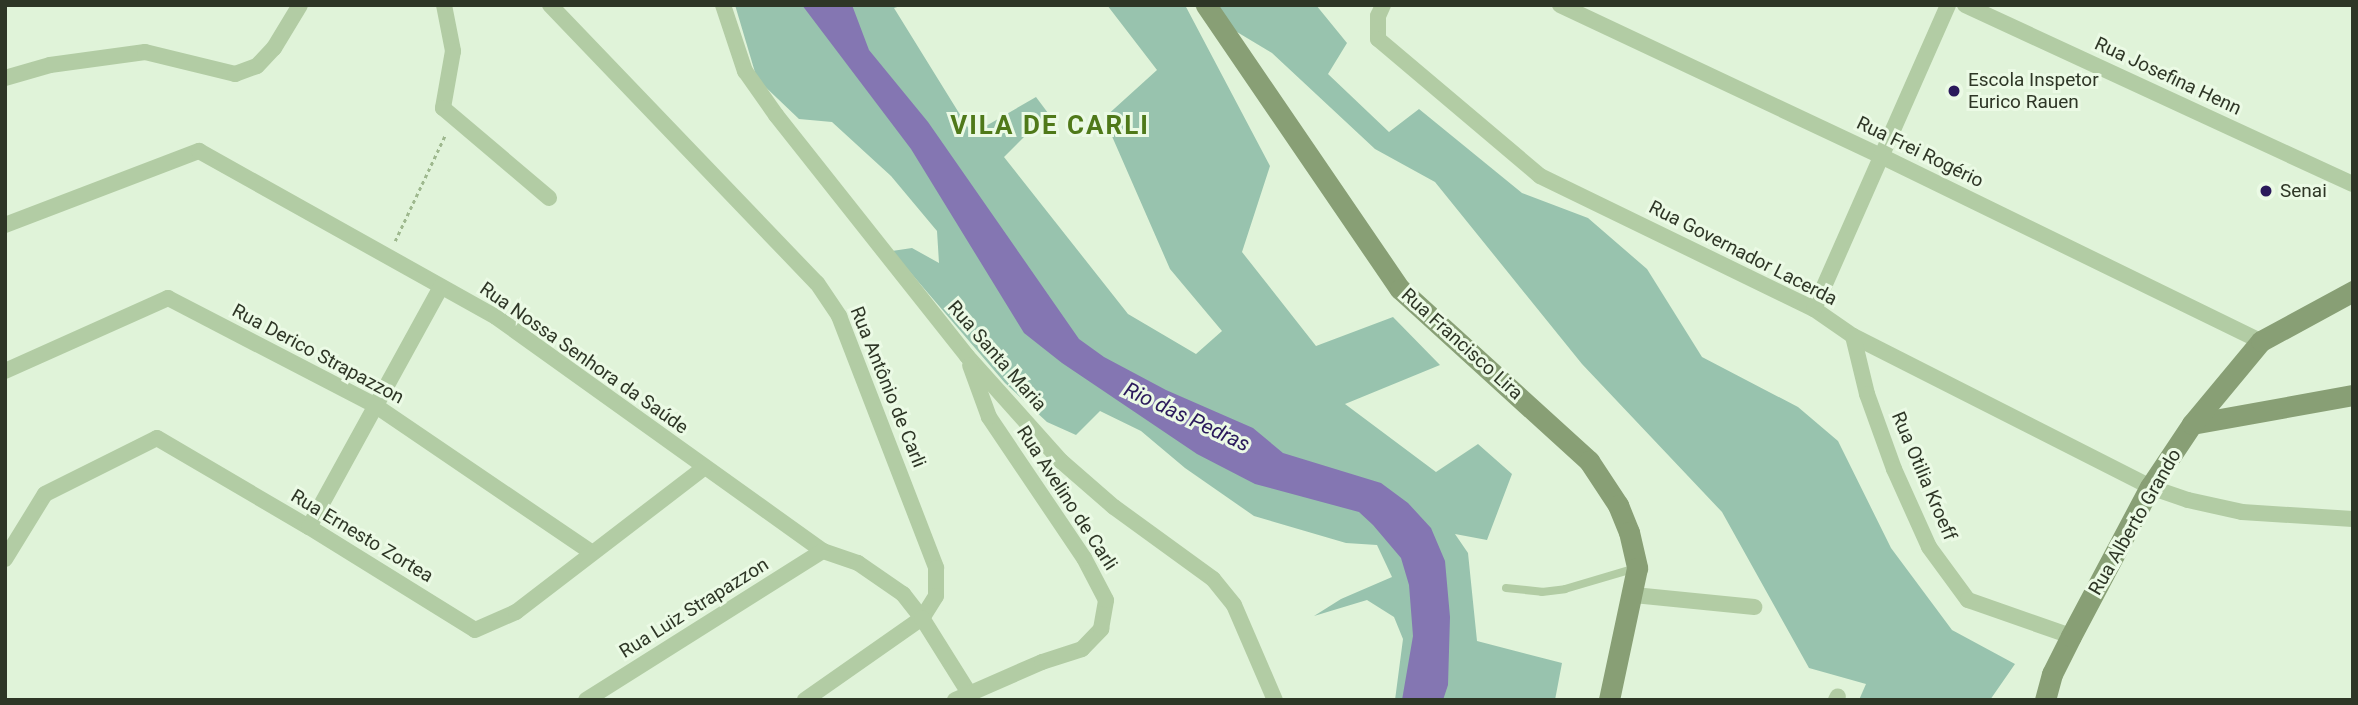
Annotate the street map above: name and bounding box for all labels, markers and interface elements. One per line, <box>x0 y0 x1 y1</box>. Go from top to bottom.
street label: Rua Josefina Henn <box>2091 32 2245 120</box>
place label: Escola Inspetor Eurico Rauen <box>1968 69 2099 113</box>
marker: Escola Inspetor Eurico Rauen <box>1946 83 1962 99</box>
district label: VILA DE CARLI <box>952 110 1148 142</box>
street label: Rua Frei Rogério <box>1853 111 1987 193</box>
place label: Senai <box>2280 180 2327 202</box>
marker: Senai <box>2258 183 2274 199</box>
street label: Rua Governador Lacerda <box>1645 196 1841 310</box>
street label: Rua Nossa Senhora da Saúde <box>475 277 693 439</box>
street label: Rua Francisco Lira <box>1397 284 1527 404</box>
street label: Rua Santa Maria <box>943 296 1051 416</box>
street label: Rua Derico Strapazzon <box>228 299 408 409</box>
street label: Rua Antônio de Carli <box>845 303 931 471</box>
water label: Rio das Pedras <box>1120 377 1254 457</box>
street label: Rua Otilia Kroeff <box>1887 408 1961 544</box>
street label: Rua Avelino de Carli <box>1012 422 1122 574</box>
street label: Rua Alberto Grando <box>2084 445 2186 599</box>
street label: Rua Ernesto Zortea <box>287 485 437 587</box>
street label: Rua Luiz Strapazzon <box>615 553 773 663</box>

